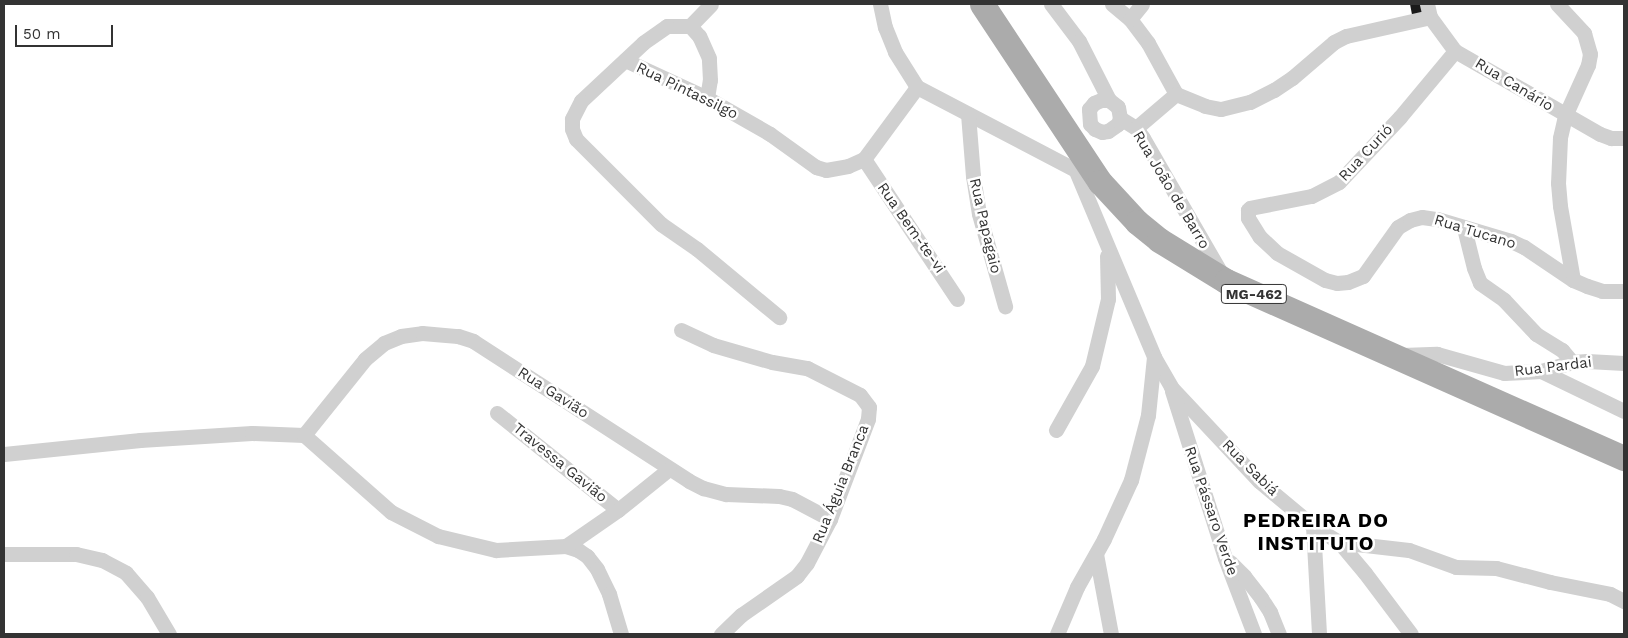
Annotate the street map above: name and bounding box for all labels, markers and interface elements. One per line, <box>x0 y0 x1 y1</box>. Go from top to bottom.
scale bar <box>18 15 115 47</box>
text: 50 m <box>23 25 60 43</box>
street label: Rua Canário <box>1472 55 1556 115</box>
street label: Rua Pintassilgo <box>633 59 741 123</box>
street label: Rua Curió <box>1335 121 1397 185</box>
street label: Rua João de Barro <box>1128 127 1214 253</box>
street label: Rua Papagaio <box>965 176 1005 276</box>
street label: Rua Bem-te-vi <box>873 179 949 277</box>
street label: Rua Tucano <box>1432 211 1518 253</box>
road number: MG-462 <box>1220 282 1288 306</box>
street label: Rua Pardai <box>1513 353 1593 381</box>
street label: Rua Gavião <box>514 363 592 423</box>
street label: Travessa Gavião <box>509 419 611 507</box>
street label: Rua Águia Branca <box>809 421 873 547</box>
street label: Rua Sabiá <box>1218 436 1282 500</box>
street label: Rua Pássaro Verde <box>1180 444 1242 578</box>
district label: PEDREIRA DO INSTITUTO <box>1242 508 1390 555</box>

